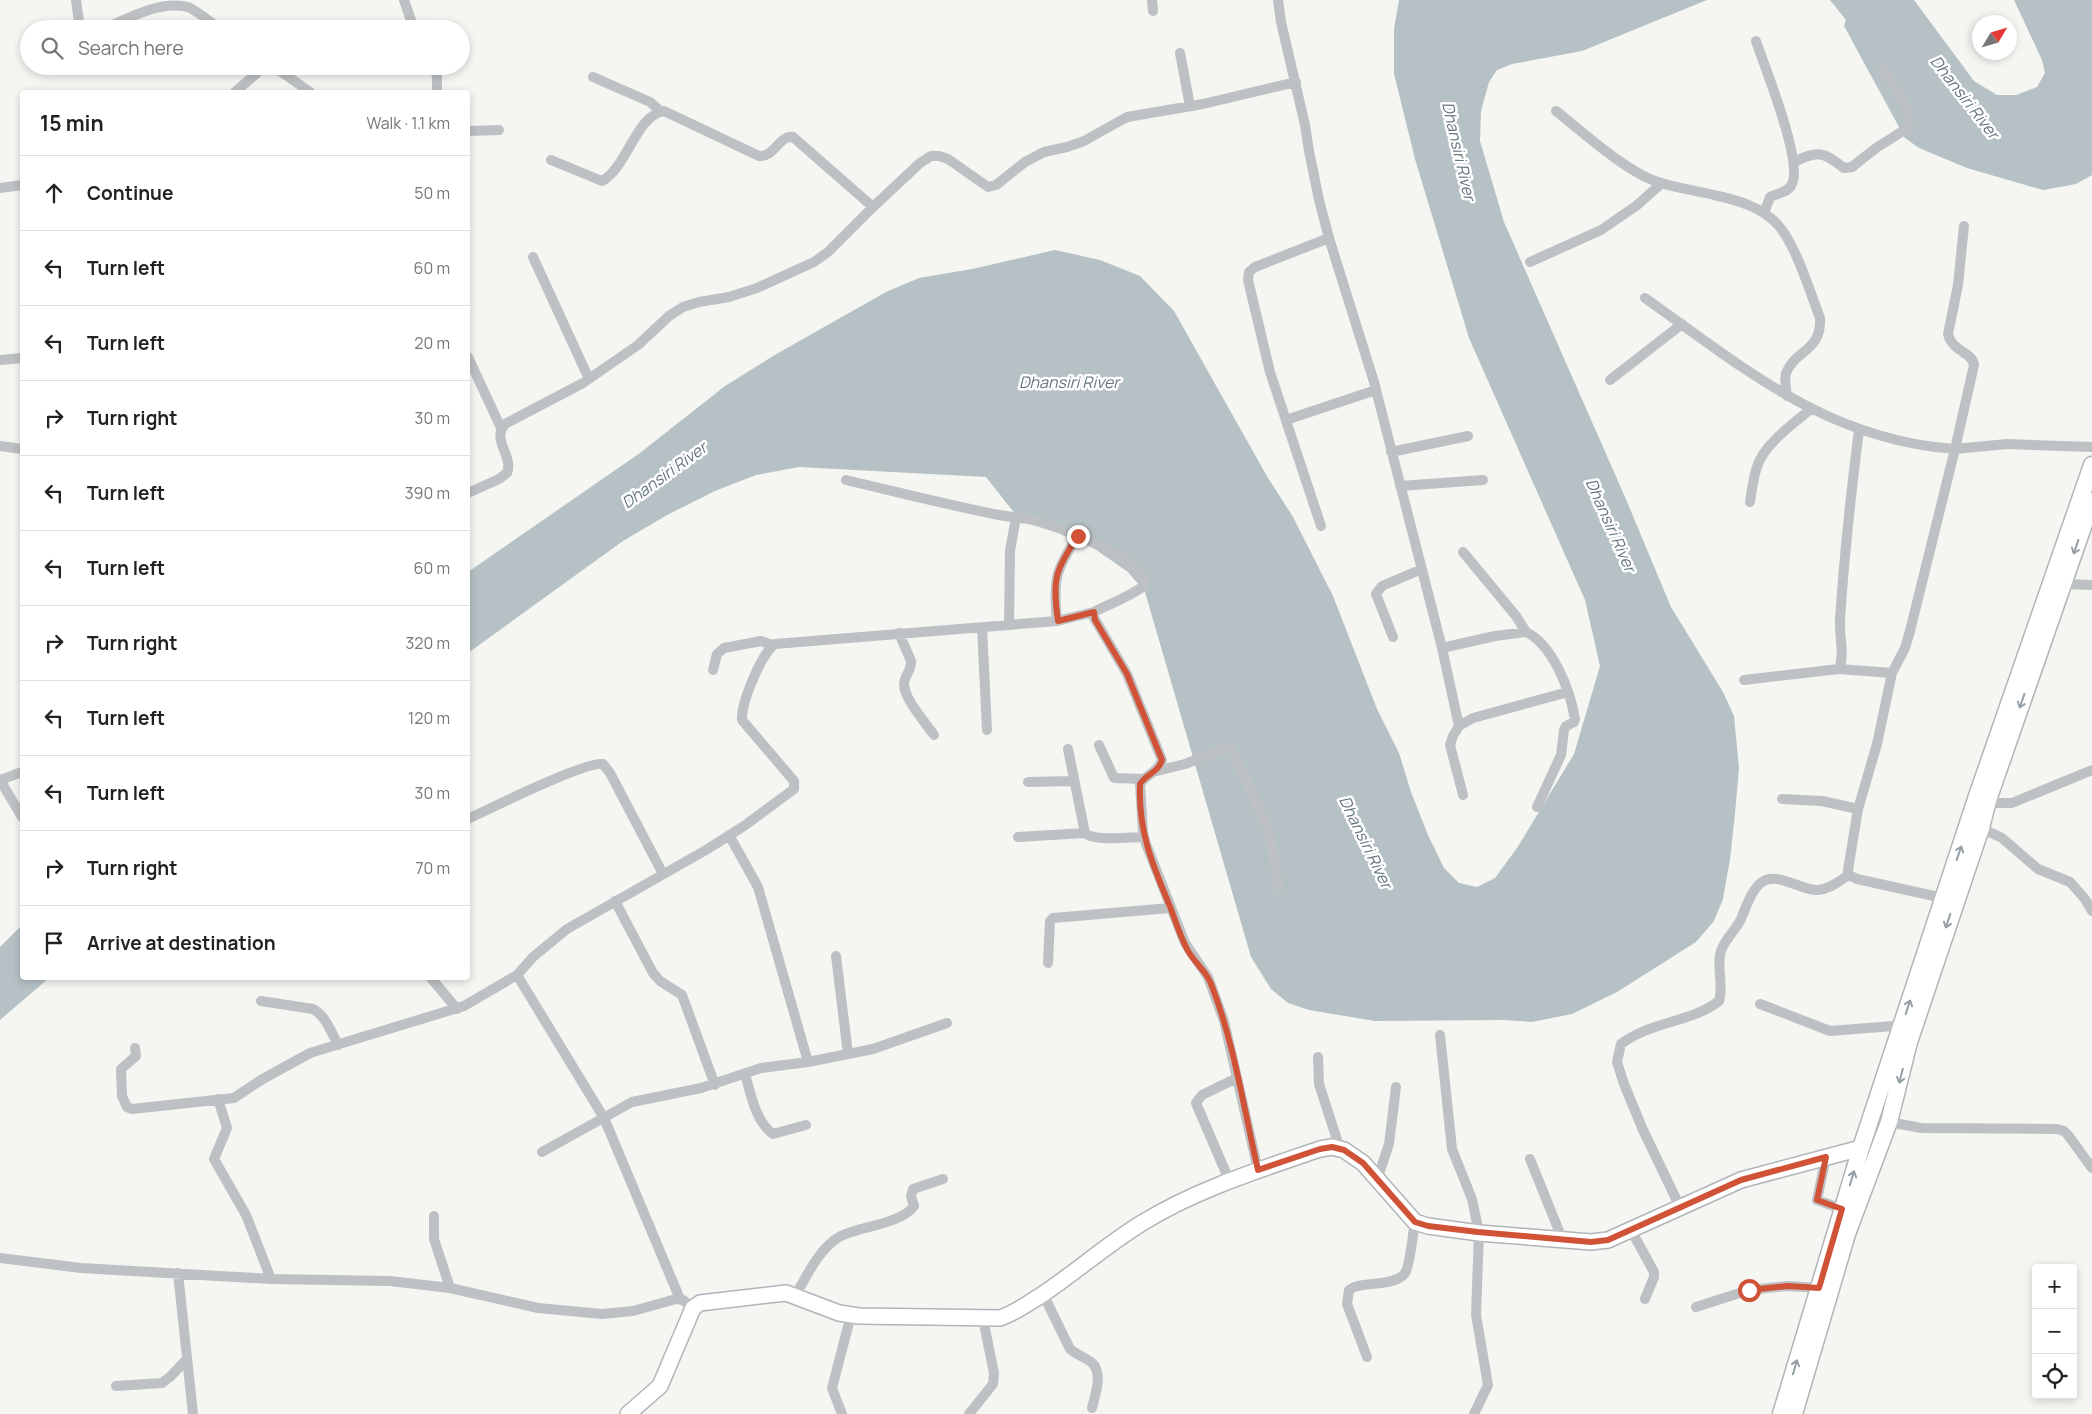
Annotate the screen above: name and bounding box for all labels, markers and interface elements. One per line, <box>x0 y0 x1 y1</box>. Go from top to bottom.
north arrow <box>1972 15 2017 60</box>
search box <box>20 20 470 75</box>
icon: search <box>38 34 66 62</box>
text: Search here <box>78 35 184 61</box>
water label: Dhansiri River <box>1925 51 2006 145</box>
water label: Dhansiri River <box>1437 100 1481 204</box>
text: 15 min <box>40 109 104 137</box>
text: Walk · 1.1 km <box>366 112 450 134</box>
icon: ahead <box>40 179 68 207</box>
text: Continue <box>87 180 173 206</box>
text: 50 m <box>414 182 450 204</box>
icon: left <box>40 254 68 282</box>
text: Turn left <box>87 255 165 281</box>
text: 60 m <box>414 257 450 279</box>
icon: left <box>40 329 68 357</box>
text: Turn left <box>87 330 165 356</box>
text: 20 m <box>414 332 450 354</box>
water label: Dhansiri River <box>1019 371 1121 393</box>
icon: right <box>40 404 68 432</box>
text: Turn right <box>87 405 177 431</box>
text: 30 m <box>415 407 450 429</box>
water label: Dhansiri River <box>617 435 713 513</box>
water label: Dhansiri River <box>1581 475 1642 577</box>
icon: left <box>40 479 68 507</box>
text: Turn left <box>87 480 165 506</box>
text: 390 m <box>405 482 450 504</box>
route end <box>1067 525 1090 548</box>
one-way arrow <box>2071 539 2080 554</box>
icon: left <box>40 554 68 582</box>
text: Turn left <box>87 555 165 581</box>
text: 60 m <box>414 557 450 579</box>
icon: right <box>40 629 68 657</box>
text: Turn right <box>87 630 177 656</box>
text: 320 m <box>406 632 450 654</box>
one-way arrow <box>2017 692 2027 708</box>
icon: left <box>40 704 68 732</box>
text: Turn left <box>87 705 165 731</box>
text: 120 m <box>408 707 450 729</box>
icon: left <box>40 779 68 807</box>
text: Turn left <box>87 780 165 806</box>
text: 30 m <box>415 782 450 804</box>
water label: Dhansiri River <box>1334 792 1399 894</box>
one-way arrow <box>1954 845 1964 861</box>
icon: right <box>40 854 68 882</box>
text: Turn right <box>87 855 177 881</box>
text: 70 m <box>415 857 450 879</box>
one-way arrow <box>1943 913 1953 929</box>
icon: arrive <box>40 929 68 957</box>
text: Arrive at destination <box>87 930 276 956</box>
one-way arrow <box>1903 999 1913 1015</box>
one-way arrow <box>1895 1068 1905 1084</box>
one-way arrow <box>1847 1170 1857 1186</box>
map controls <box>2032 1264 2077 1399</box>
button: + <box>2032 1264 2077 1309</box>
route start <box>1738 1279 1761 1302</box>
button: − <box>2032 1309 2077 1354</box>
button: locate <box>2032 1354 2077 1399</box>
one-way arrow <box>1791 1360 1801 1376</box>

